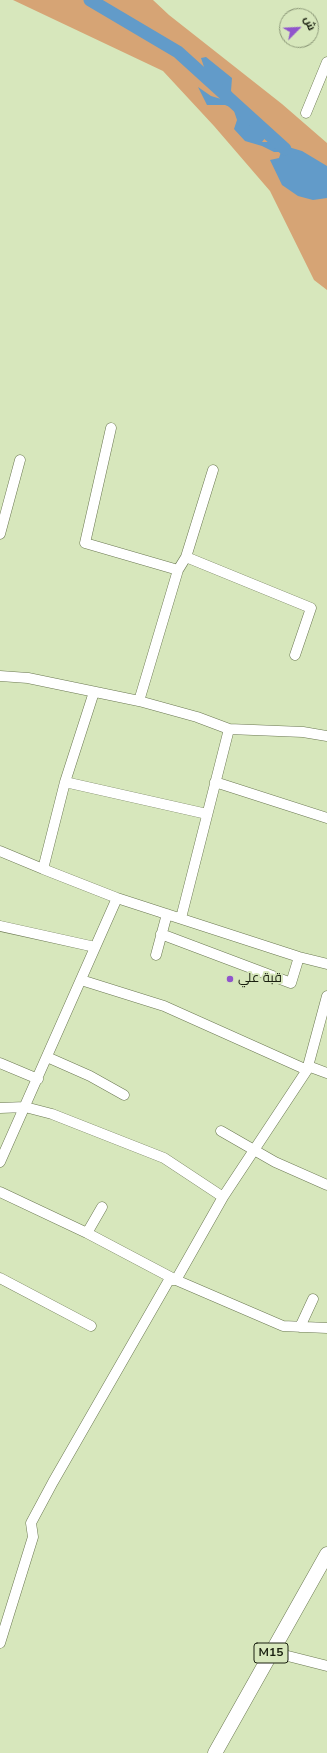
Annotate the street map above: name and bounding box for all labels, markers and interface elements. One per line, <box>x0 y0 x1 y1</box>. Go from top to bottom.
north arrow <box>279 8 319 48</box>
text: ش <box>300 14 319 33</box>
place label: قبة علي <box>238 971 282 987</box>
marker: قبة علي <box>225 974 235 984</box>
road number: M15 <box>254 1643 288 1663</box>

